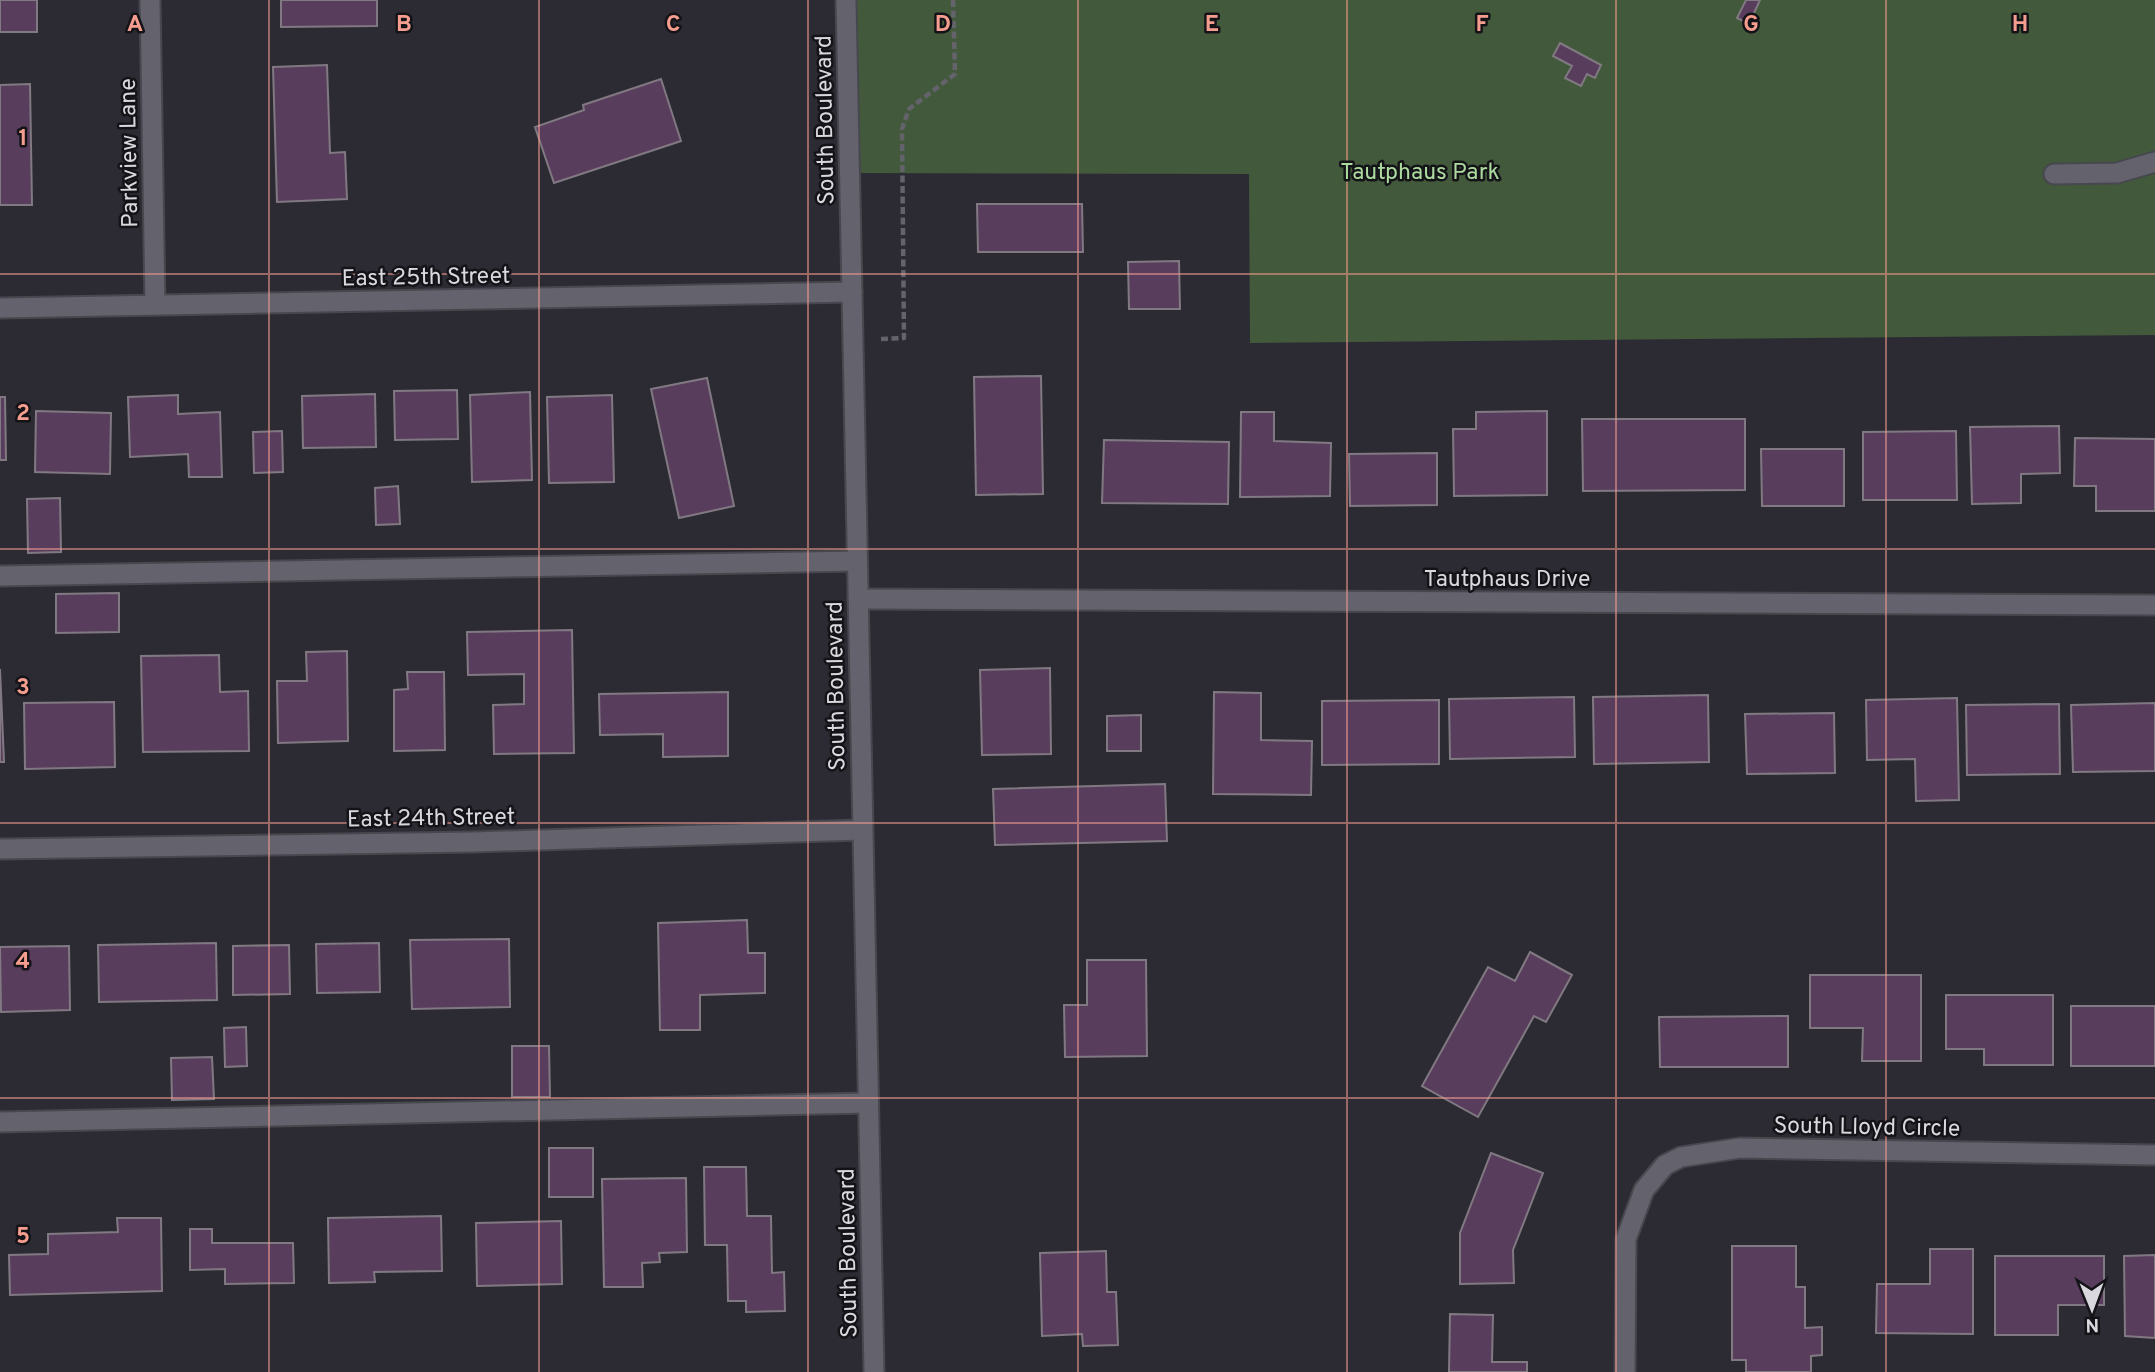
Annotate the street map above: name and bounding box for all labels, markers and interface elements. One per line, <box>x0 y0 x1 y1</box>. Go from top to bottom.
text: A <box>127 11 143 40</box>
text: B <box>396 11 412 40</box>
text: C <box>666 11 680 40</box>
text: D <box>935 11 951 40</box>
text: E <box>1205 11 1219 40</box>
text: F <box>1475 11 1489 40</box>
text: G <box>1743 11 1759 40</box>
text: H <box>2012 11 2028 40</box>
street label: South Boulevard <box>811 35 842 205</box>
street label: Parkview Lane <box>115 78 146 228</box>
text: 1 <box>18 125 28 154</box>
park label: Tautphaus Park <box>1340 159 1500 188</box>
street label: East 25th Street <box>341 263 511 294</box>
text: 2 <box>16 400 30 429</box>
street label: Tautphaus Drive <box>1424 566 1590 595</box>
street label: South Boulevard <box>822 601 853 771</box>
text: 3 <box>16 674 30 703</box>
street label: East 24th Street <box>347 804 516 835</box>
text: 4 <box>16 948 30 977</box>
street label: South Lloyd Circle <box>1773 1112 1961 1145</box>
street label: South Boulevard <box>834 1168 865 1338</box>
text: 5 <box>16 1223 30 1252</box>
north arrow <box>2057 1274 2127 1344</box>
text: N <box>2085 1312 2099 1336</box>

